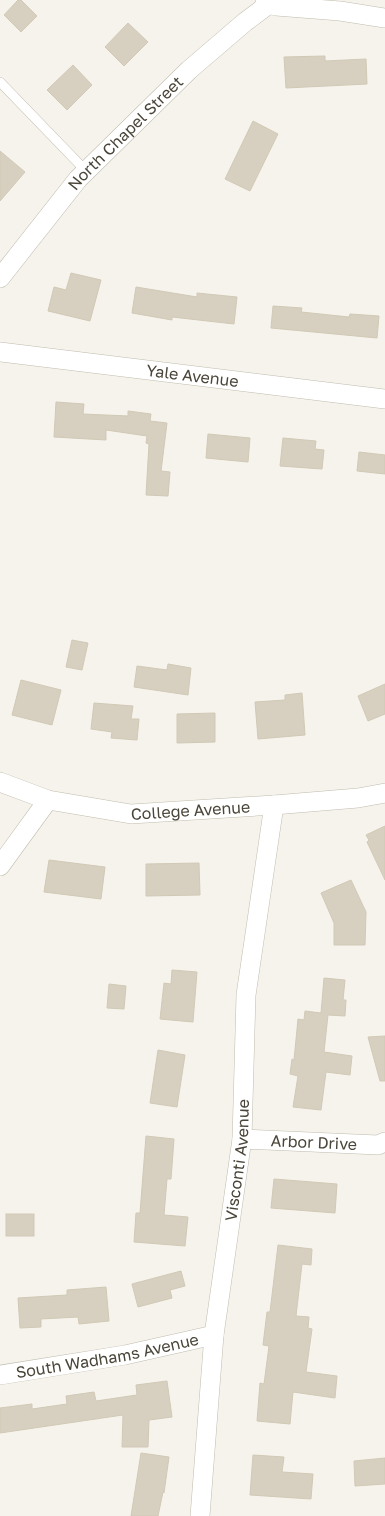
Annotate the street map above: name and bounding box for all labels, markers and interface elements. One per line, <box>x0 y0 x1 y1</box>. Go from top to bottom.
street label: North Chapel Street <box>63 72 187 194</box>
street label: Yale Avenue <box>145 360 240 391</box>
street label: College Avenue <box>130 797 251 824</box>
street label: Visconti Avenue <box>220 1099 253 1222</box>
street label: Arbor Drive <box>270 1130 358 1154</box>
street label: South Wadhams Avenue <box>14 1329 201 1382</box>

